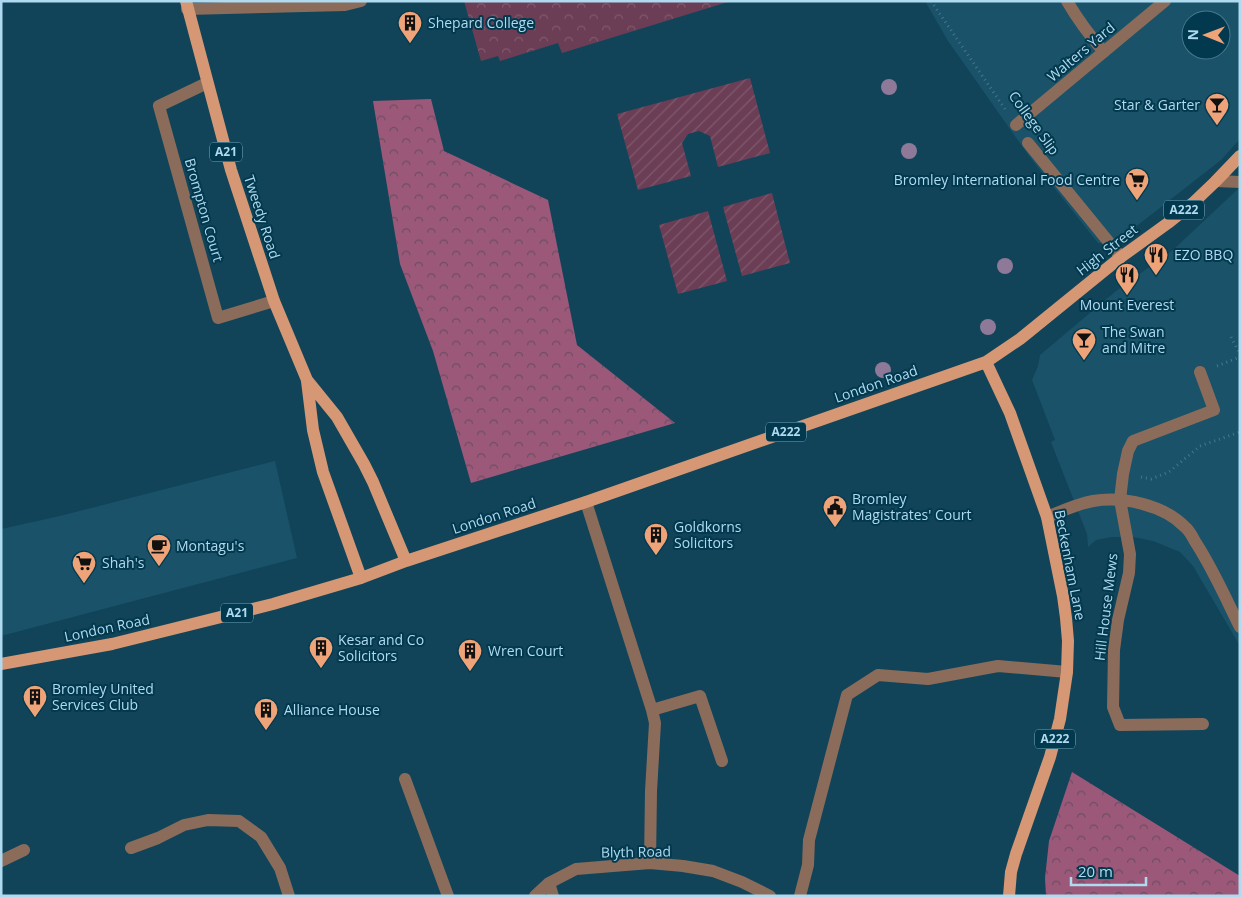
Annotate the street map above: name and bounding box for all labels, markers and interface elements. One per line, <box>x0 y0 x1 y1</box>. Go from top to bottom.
building icon: Shepard College <box>397 10 423 44</box>
north arrow <box>1181 10 1231 60</box>
place label: Shepard College <box>428 13 534 32</box>
street label: Walters Yard <box>1043 18 1119 86</box>
text: N <box>1183 29 1202 41</box>
street label: College Slip <box>1005 87 1064 158</box>
bar icon: Star & Garter <box>1204 92 1230 126</box>
place label: Star & Garter <box>1114 95 1200 114</box>
road number: A21 <box>210 142 242 162</box>
street label: Brompton Court <box>181 156 228 264</box>
supermarket icon: Bromley International Food Centre <box>1124 167 1150 201</box>
place label: Bromley International Food Centre <box>894 170 1120 189</box>
street label: Tweedy Road <box>240 173 285 261</box>
road number: A222 <box>1164 200 1204 220</box>
street label: High Street <box>1072 220 1141 280</box>
restaurant icon: EZO BBQ <box>1143 242 1169 276</box>
place label: EZO BBQ <box>1174 245 1233 264</box>
restaurant icon: Mount Everest <box>1114 262 1140 296</box>
place label: Mount Everest <box>1080 295 1174 314</box>
place label: The Swan and Mitre <box>1102 322 1165 357</box>
bar icon: The Swan and Mitre <box>1071 327 1097 361</box>
street label: London Road <box>832 360 920 407</box>
road number: A222 <box>766 422 806 442</box>
place label: Bromley Magistrates' Court <box>852 489 971 524</box>
street label: London Road <box>450 493 538 538</box>
public building icon: Bromley Magistrates' Court <box>822 494 848 528</box>
street label: Beckenham Lane <box>1050 508 1091 622</box>
place label: Goldkorns Solicitors <box>674 517 742 552</box>
building icon: Goldkorns Solicitors <box>643 522 669 556</box>
cafe icon: Montagu's <box>146 533 172 567</box>
place label: Montagu's <box>176 536 245 555</box>
supermarket icon: Shah's <box>71 550 97 584</box>
street label: Hill House Mews <box>1089 552 1122 662</box>
place label: Shah's <box>102 553 145 572</box>
road number: A21 <box>221 604 253 622</box>
street label: London Road <box>62 609 151 646</box>
place label: Kesar and Co Solicitors <box>338 630 424 665</box>
building icon: Kesar and Co Solicitors <box>308 635 334 669</box>
building icon: Wren Court <box>457 638 483 672</box>
place label: Wren Court <box>488 641 563 660</box>
place label: Bromley United Services Club <box>52 679 154 714</box>
building icon: Bromley United Services Club <box>22 684 48 718</box>
building icon: Alliance House <box>253 697 279 731</box>
place label: Alliance House <box>284 700 380 719</box>
road number: A222 <box>1035 730 1075 749</box>
street label: Blyth Road <box>601 841 671 862</box>
scale bar <box>1071 854 1146 886</box>
text: 20 m <box>1078 861 1113 881</box>

